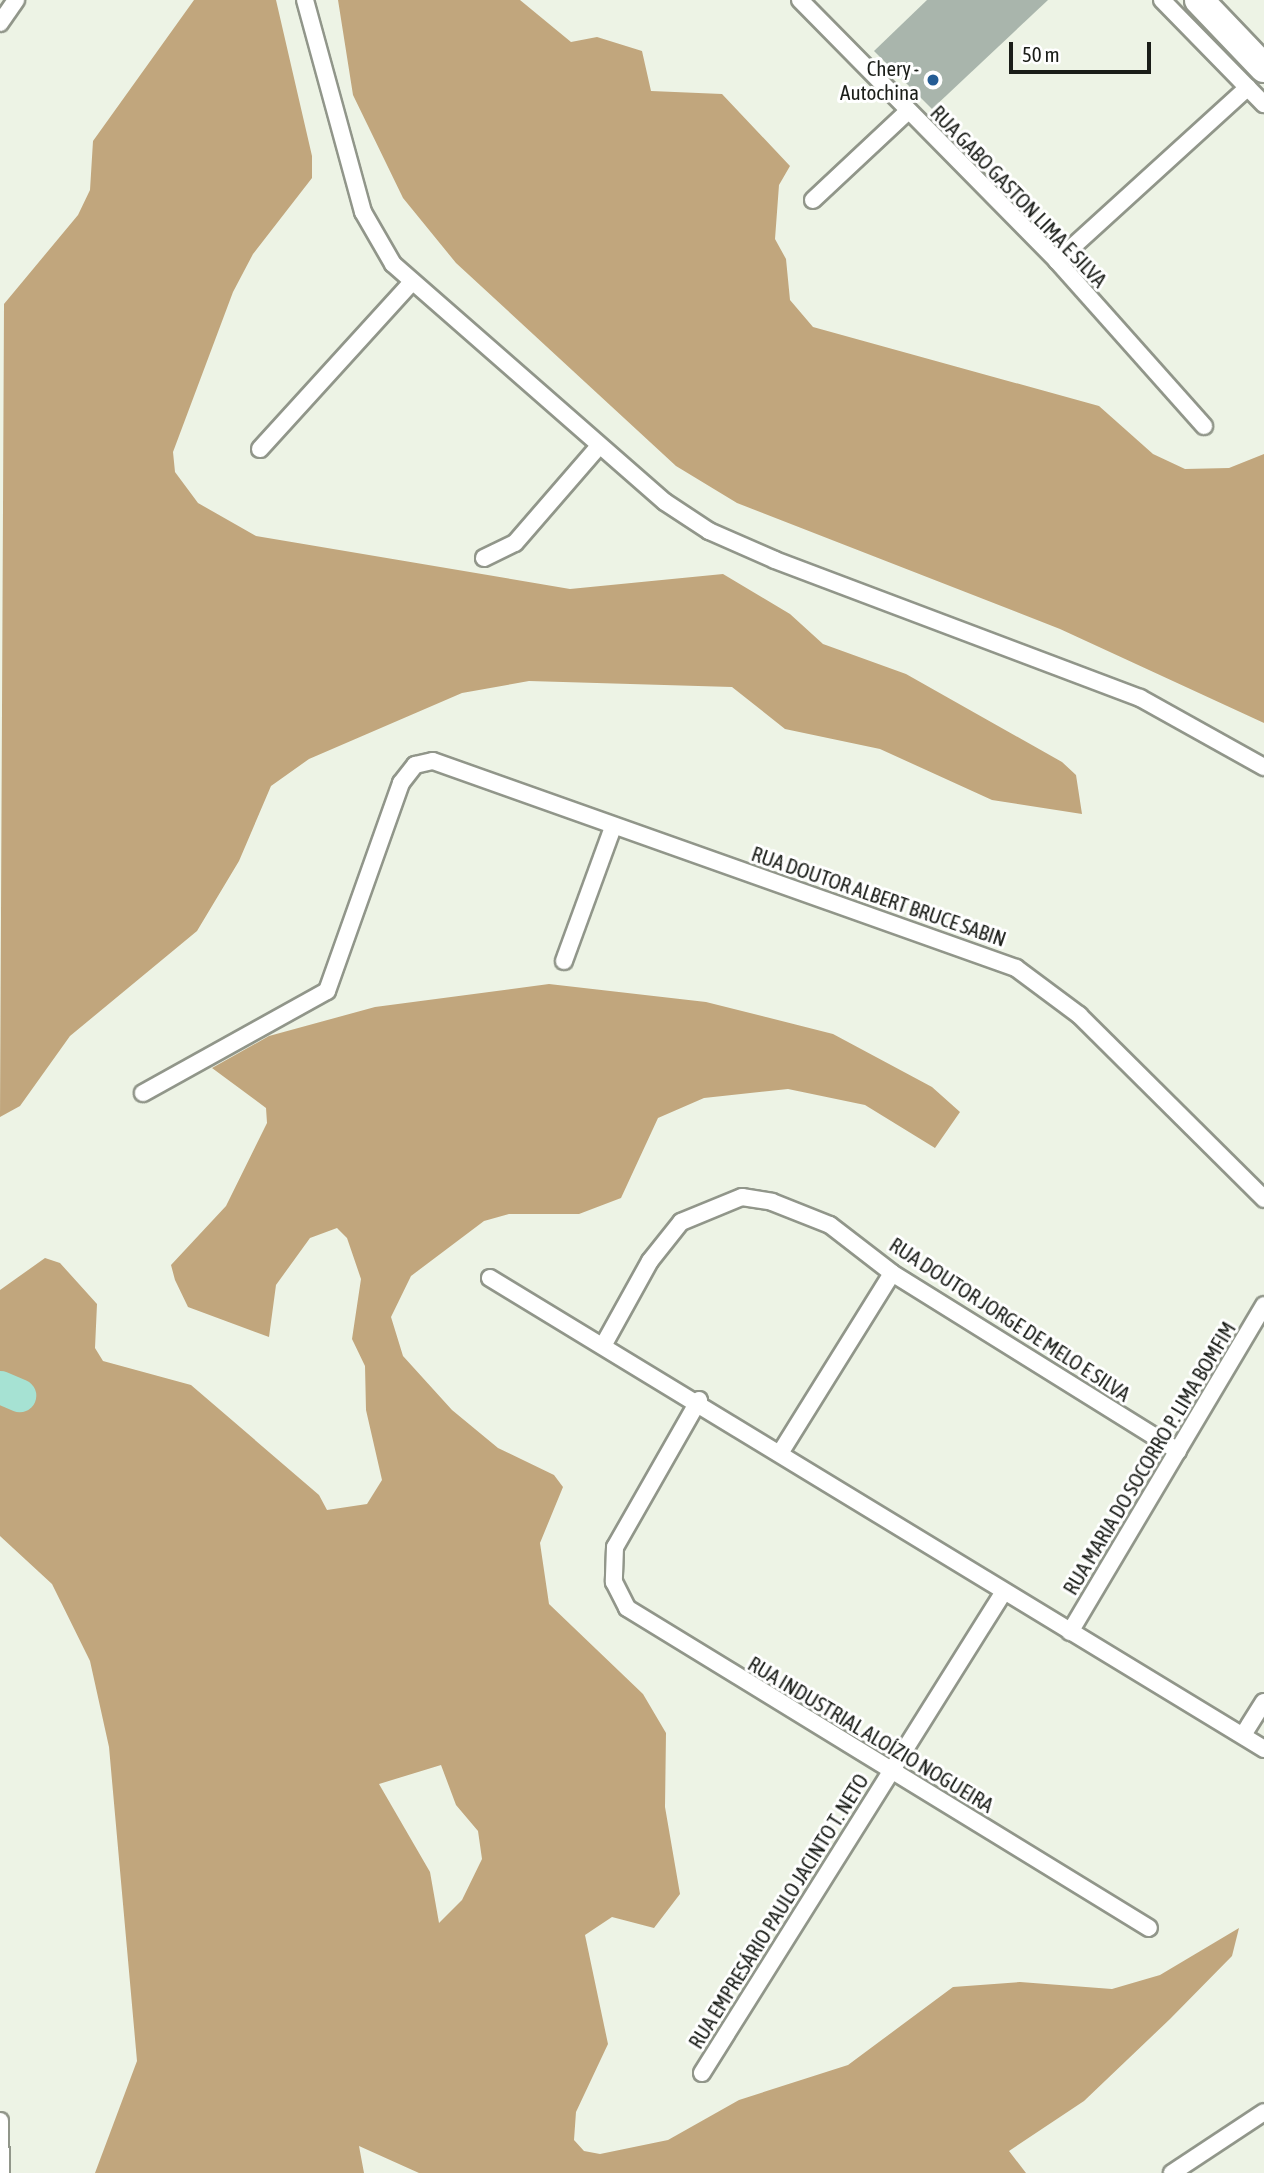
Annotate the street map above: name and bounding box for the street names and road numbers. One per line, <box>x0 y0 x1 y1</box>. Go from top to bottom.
street label: RUA GABO GASTON LIMA E SILVA <box>926 100 1112 292</box>
street label: RUA DOUTOR ALBERT BRUCE SABIN <box>748 841 1010 951</box>
street label: RUA DOUTOR JORGE DE MELO E SILVA <box>885 1232 1135 1406</box>
street label: RUA MARIA DO SOCORRO P. LIMA BOMFIM <box>1057 1317 1241 1599</box>
street label: RUA INDUSTRIAL ALOÍZIO NOGUEIRA <box>744 1651 998 1817</box>
street label: RUA EMPRESÁRIO PAULO JACINTO T. NETO <box>683 1769 873 2053</box>

